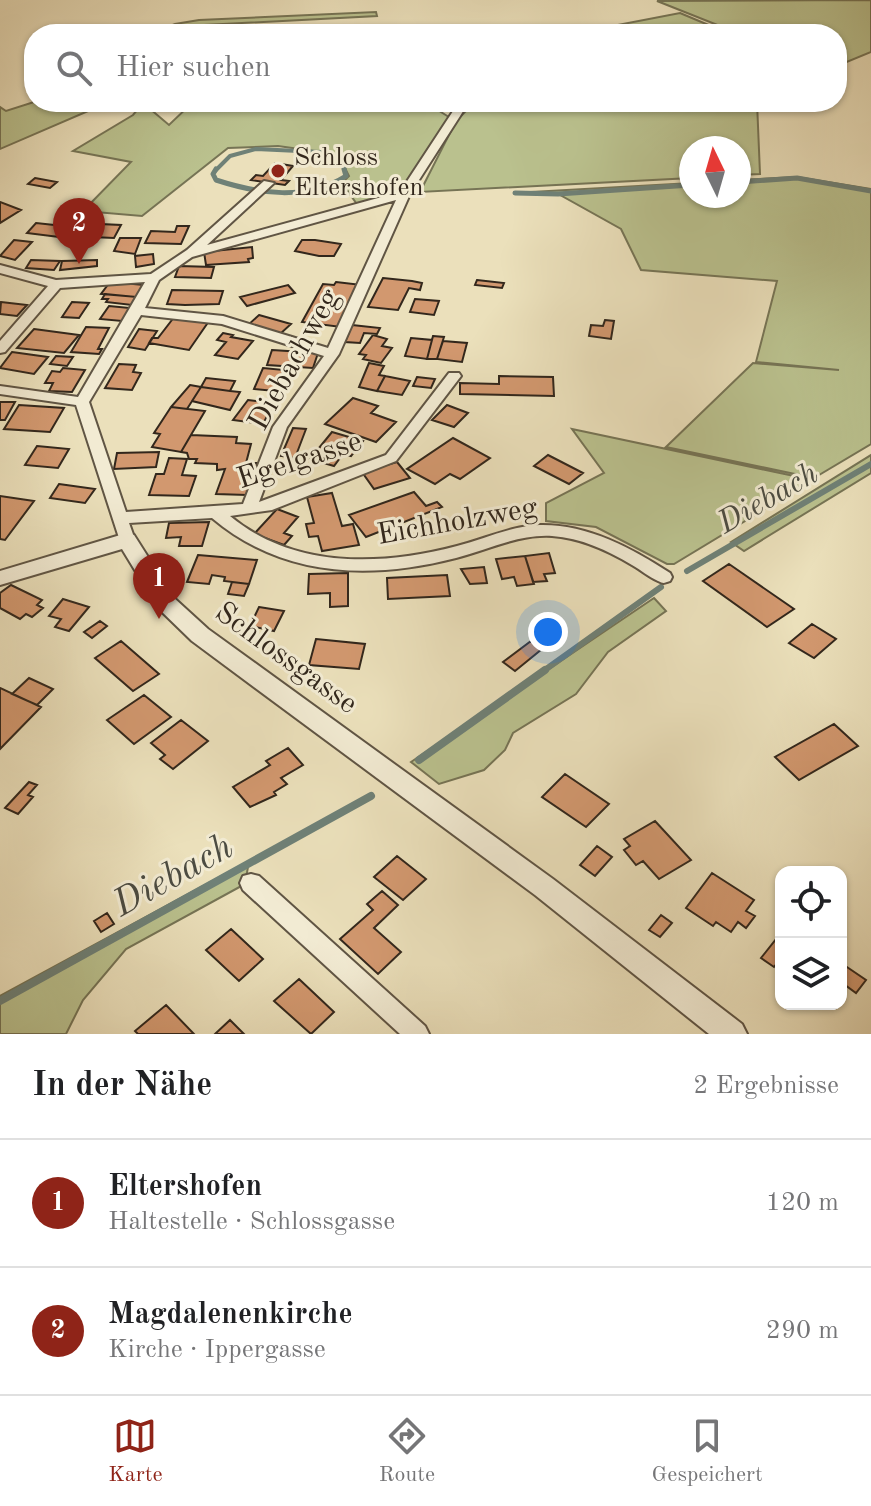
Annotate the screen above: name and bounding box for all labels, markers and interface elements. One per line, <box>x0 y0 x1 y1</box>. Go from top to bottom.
search box <box>24 24 847 112</box>
icon: search <box>52 46 96 90</box>
text: Hier suchen <box>116 53 271 83</box>
north arrow <box>679 136 751 208</box>
place label: Schloss Eltershofen <box>294 145 424 201</box>
marker: Schloss Eltershofen <box>269 162 287 180</box>
pin: 2 <box>53 198 105 264</box>
street label: Diebachweg <box>244 284 346 436</box>
street label: Egelgasse <box>233 427 366 495</box>
water label: Diebach <box>712 458 824 542</box>
street label: Eichholzweg <box>375 493 540 551</box>
pin: 1 <box>133 553 185 619</box>
street label: Schlossgasse <box>209 597 363 720</box>
your location <box>528 612 568 652</box>
water label: Diebach <box>106 828 240 925</box>
map controls <box>775 866 847 1010</box>
button: locate <box>775 866 847 938</box>
button: layers <box>775 938 847 1010</box>
text: In der Nähe <box>32 1069 212 1103</box>
text: 2 Ergebnisse <box>693 1073 839 1099</box>
text: Eltershofen <box>108 1172 262 1202</box>
text: 1 <box>50 1190 66 1216</box>
text: 120 m <box>766 1190 839 1216</box>
text: Haltestelle · Schlossgasse <box>108 1209 395 1235</box>
text: Magdalenenkirche <box>108 1300 353 1330</box>
text: 2 <box>50 1318 66 1344</box>
text: 290 m <box>766 1318 839 1344</box>
text: Kirche · Ippergasse <box>108 1337 326 1363</box>
tab: Karte <box>108 1414 163 1489</box>
tab: Route <box>379 1414 435 1489</box>
tab: Gespeichert <box>651 1414 763 1489</box>

